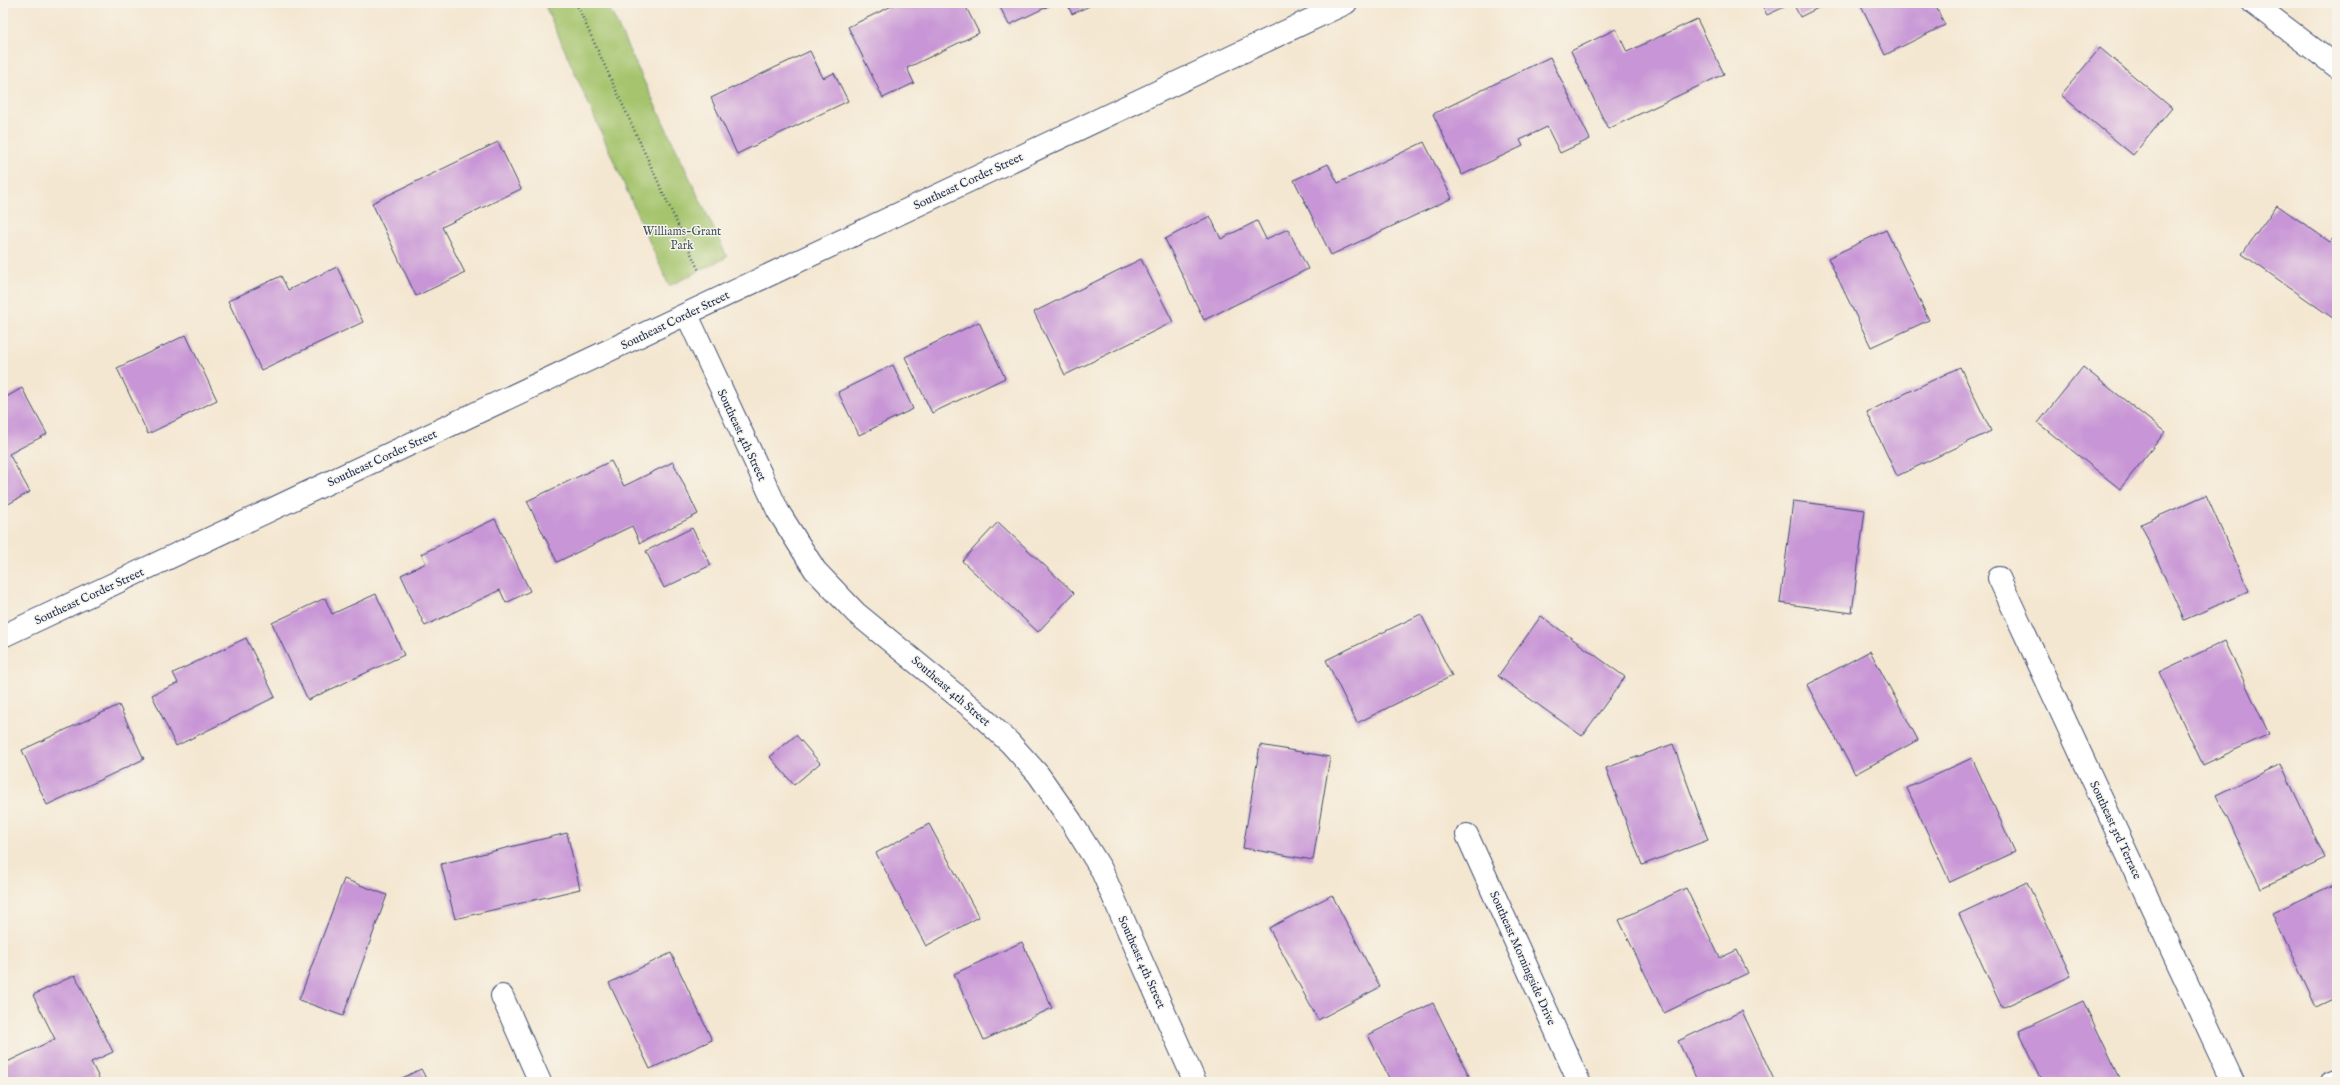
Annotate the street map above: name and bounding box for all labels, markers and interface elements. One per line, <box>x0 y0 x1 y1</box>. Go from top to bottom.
street label: Southeast Corder Street <box>911 149 1025 213</box>
park label: Williams-Grant Park <box>643 224 721 253</box>
street label: Southeast Corder Street <box>618 288 732 353</box>
street label: Southeast 4th Street <box>714 387 769 484</box>
street label: Southeast Corder Street <box>325 426 439 490</box>
street label: Southeast Corder Street <box>32 564 146 628</box>
street label: Southeast 4th Street <box>908 653 993 730</box>
street label: Southeast 3rd Terrace <box>2086 779 2145 882</box>
street label: Southeast Morningside Drive <box>1486 889 1559 1028</box>
street label: Southeast 4th Street <box>1114 914 1169 1011</box>

